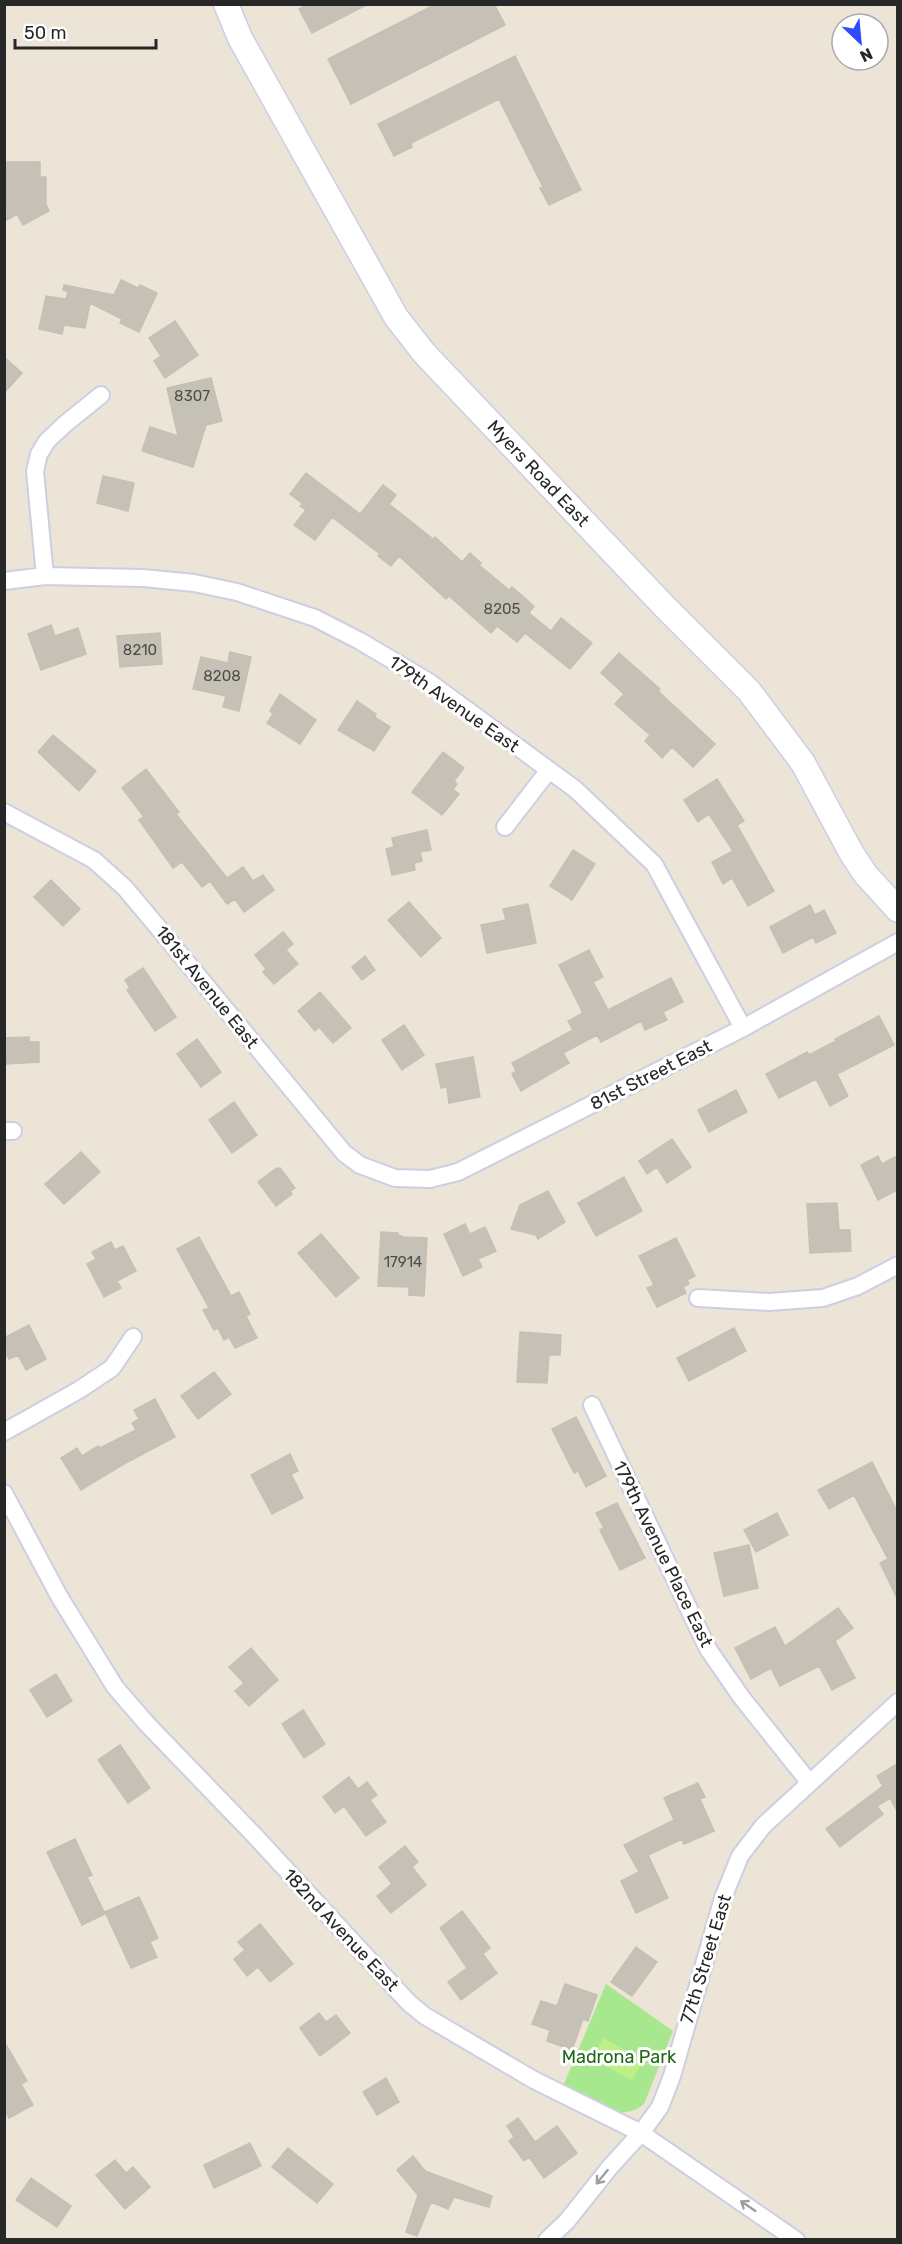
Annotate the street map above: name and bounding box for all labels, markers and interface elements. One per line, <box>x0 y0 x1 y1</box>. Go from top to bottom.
scale bar <box>15 12 156 50</box>
north arrow <box>830 12 890 72</box>
text: 50 m <box>24 22 67 44</box>
text: N <box>857 44 876 66</box>
house number: 8307 <box>174 387 210 405</box>
street label: Myers Road East <box>483 416 594 531</box>
house number: 8205 <box>484 600 520 618</box>
house number: 8210 <box>123 641 157 659</box>
street label: 179th Avenue East <box>385 651 523 757</box>
house number: 8208 <box>203 667 241 685</box>
street label: 181st Avenue East <box>151 921 263 1053</box>
street label: 81st Street East <box>587 1035 715 1115</box>
house number: 17914 <box>384 1253 422 1271</box>
street label: 179th Avenue Place East <box>608 1457 718 1651</box>
street label: 182nd Avenue East <box>278 1864 404 1996</box>
street label: 77th Street East <box>676 1892 736 2026</box>
park label: Madrona Park <box>562 2046 677 2068</box>
one-way arrow <box>595 2169 609 2184</box>
one-way arrow <box>740 2200 757 2212</box>

